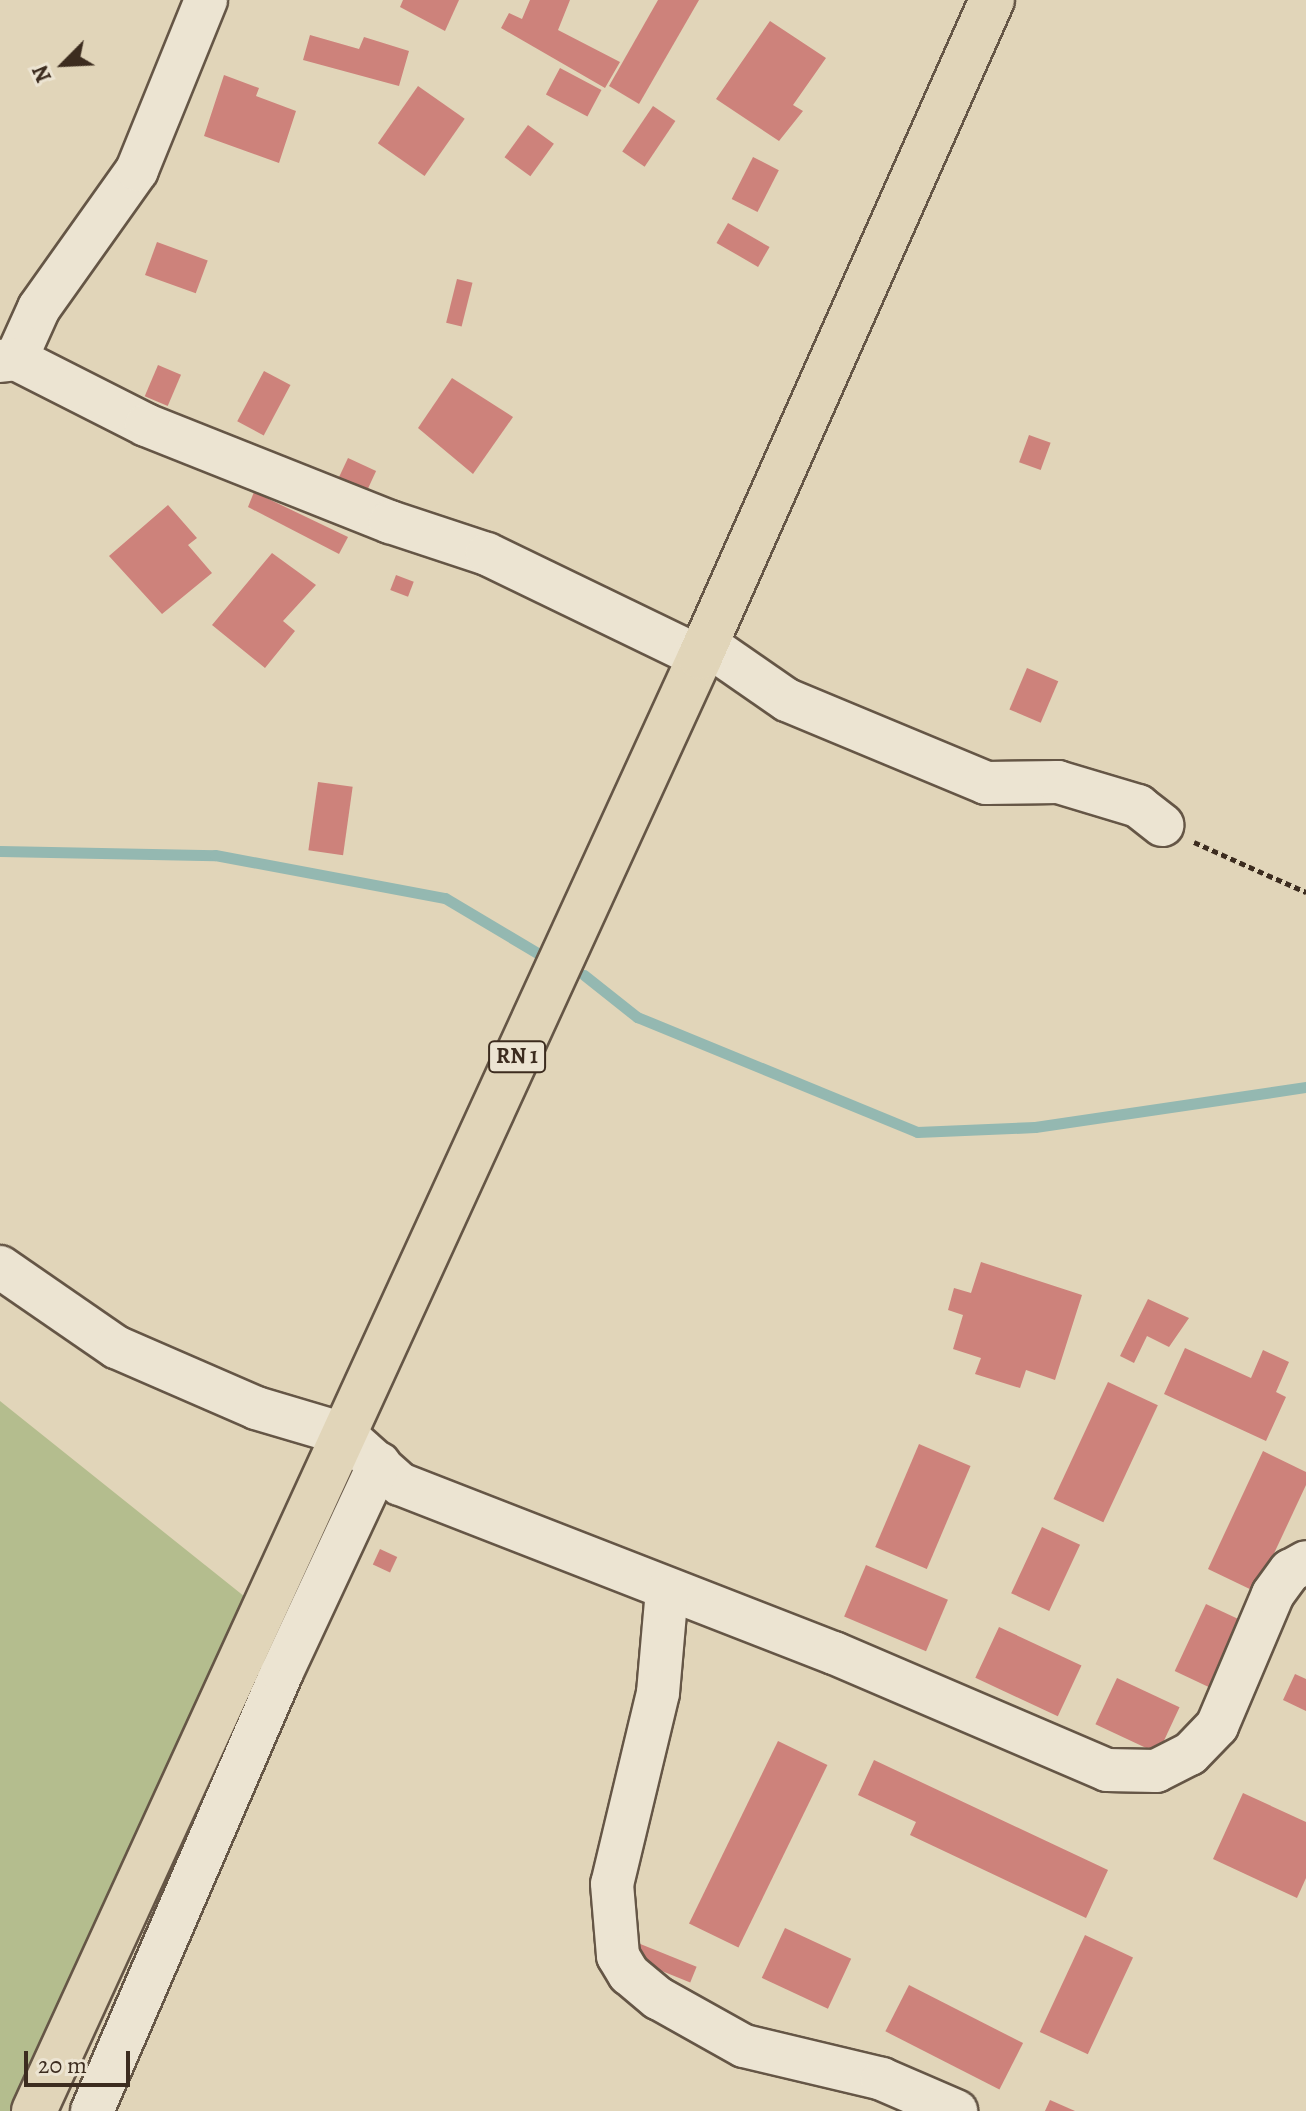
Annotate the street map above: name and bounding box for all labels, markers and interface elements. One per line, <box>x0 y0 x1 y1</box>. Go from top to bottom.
north arrow <box>24 24 104 104</box>
text: N <box>25 60 59 87</box>
road number: RN 1 <box>487 1039 547 1075</box>
scale bar <box>28 2035 134 2085</box>
text: 20 m <box>38 2049 87 2081</box>

